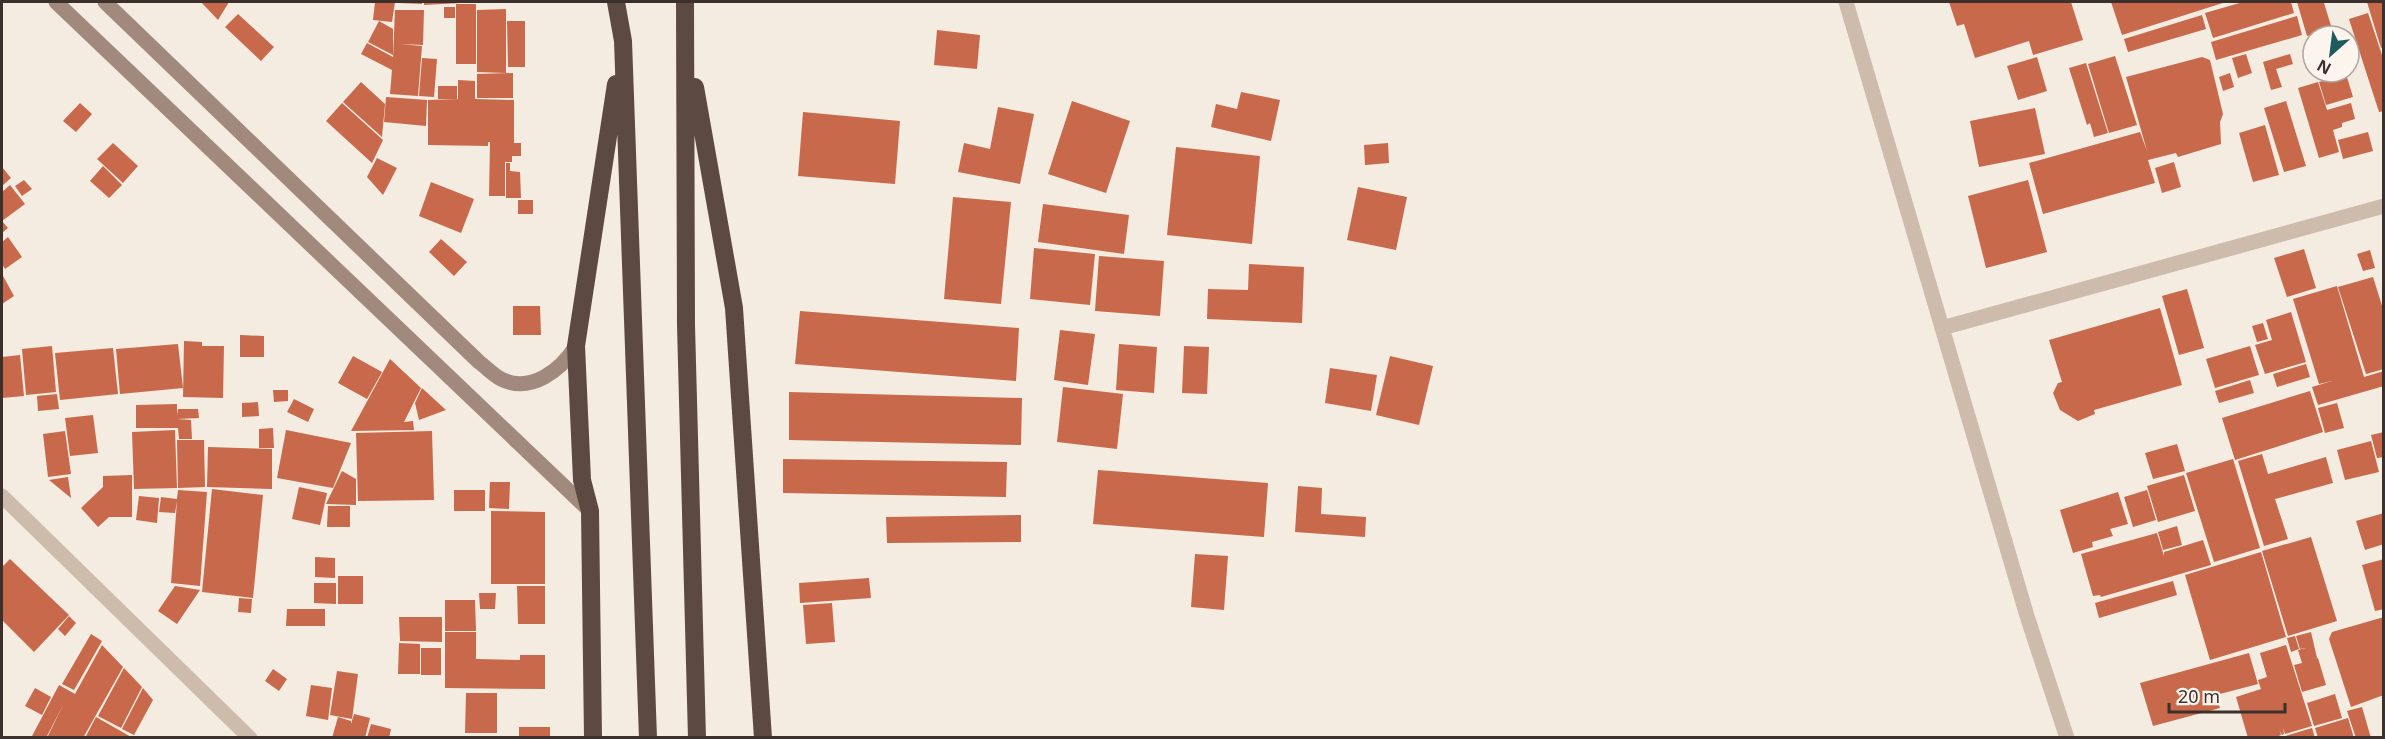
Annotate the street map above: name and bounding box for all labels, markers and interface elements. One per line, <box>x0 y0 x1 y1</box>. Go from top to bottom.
north arrow <box>2301 24 2361 84</box>
text: N <box>2313 54 2335 80</box>
scale bar <box>2169 676 2284 714</box>
text: 20 m <box>2178 684 2220 708</box>

